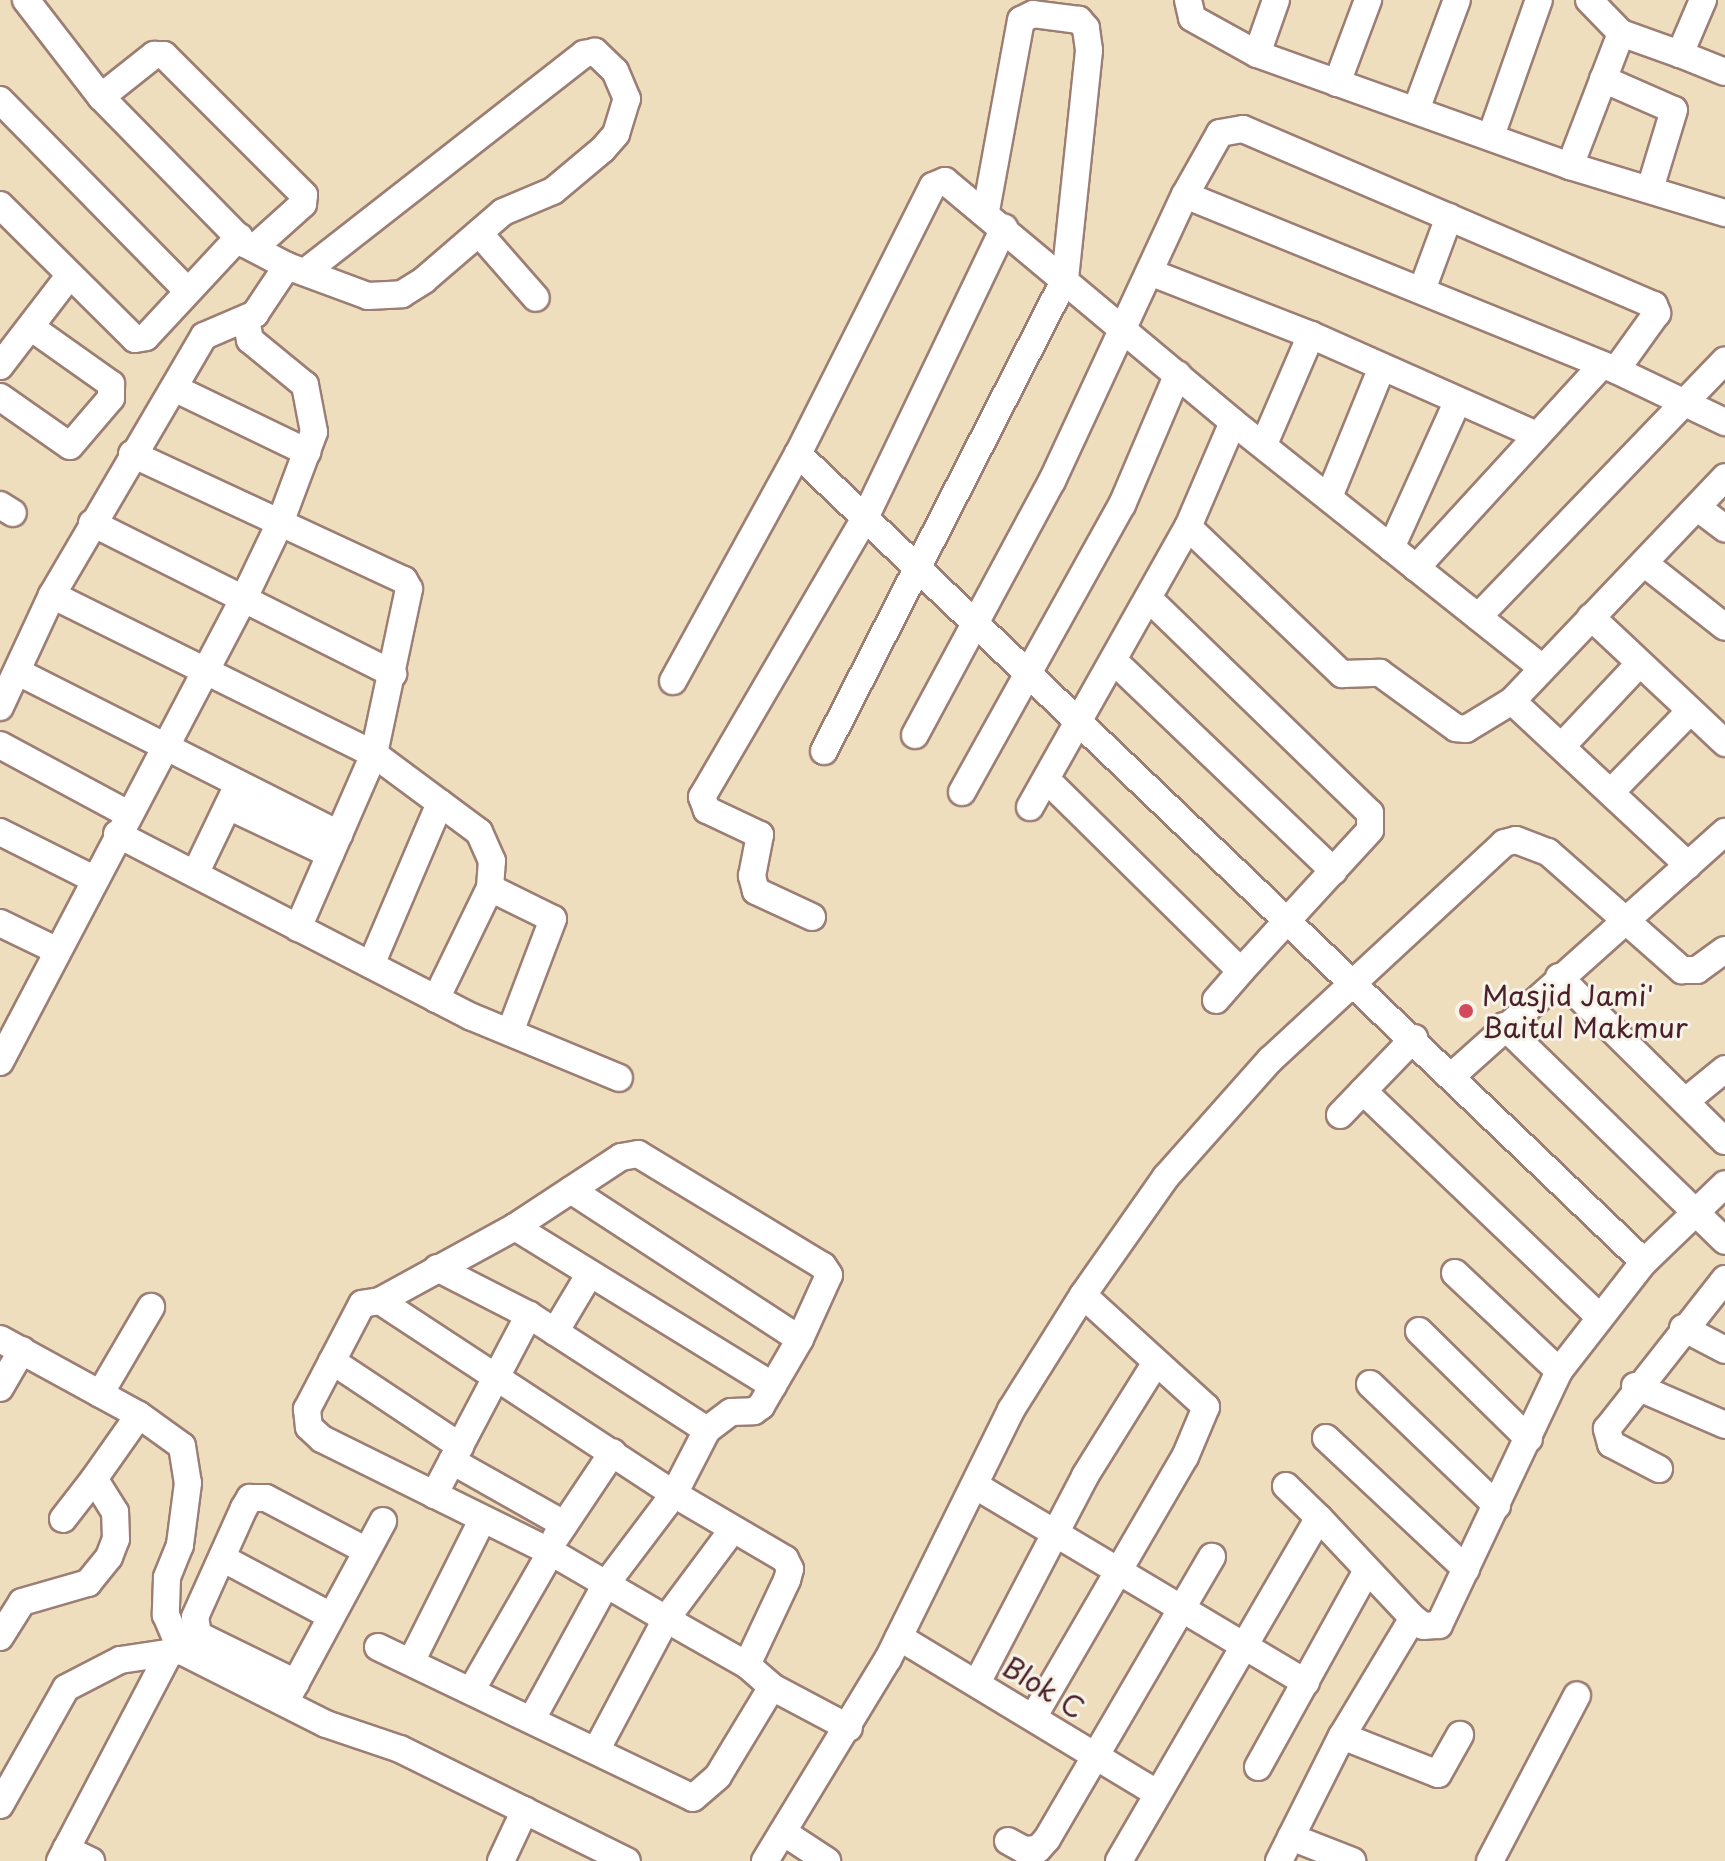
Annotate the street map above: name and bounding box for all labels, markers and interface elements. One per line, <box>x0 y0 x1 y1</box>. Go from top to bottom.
place label: Masjid Jami' Baitul Makmur <box>1482 978 1687 1044</box>
marker: Masjid Jami' Baitul Makmur <box>1457 1002 1475 1020</box>
street label: Blok C <box>997 1649 1091 1725</box>

